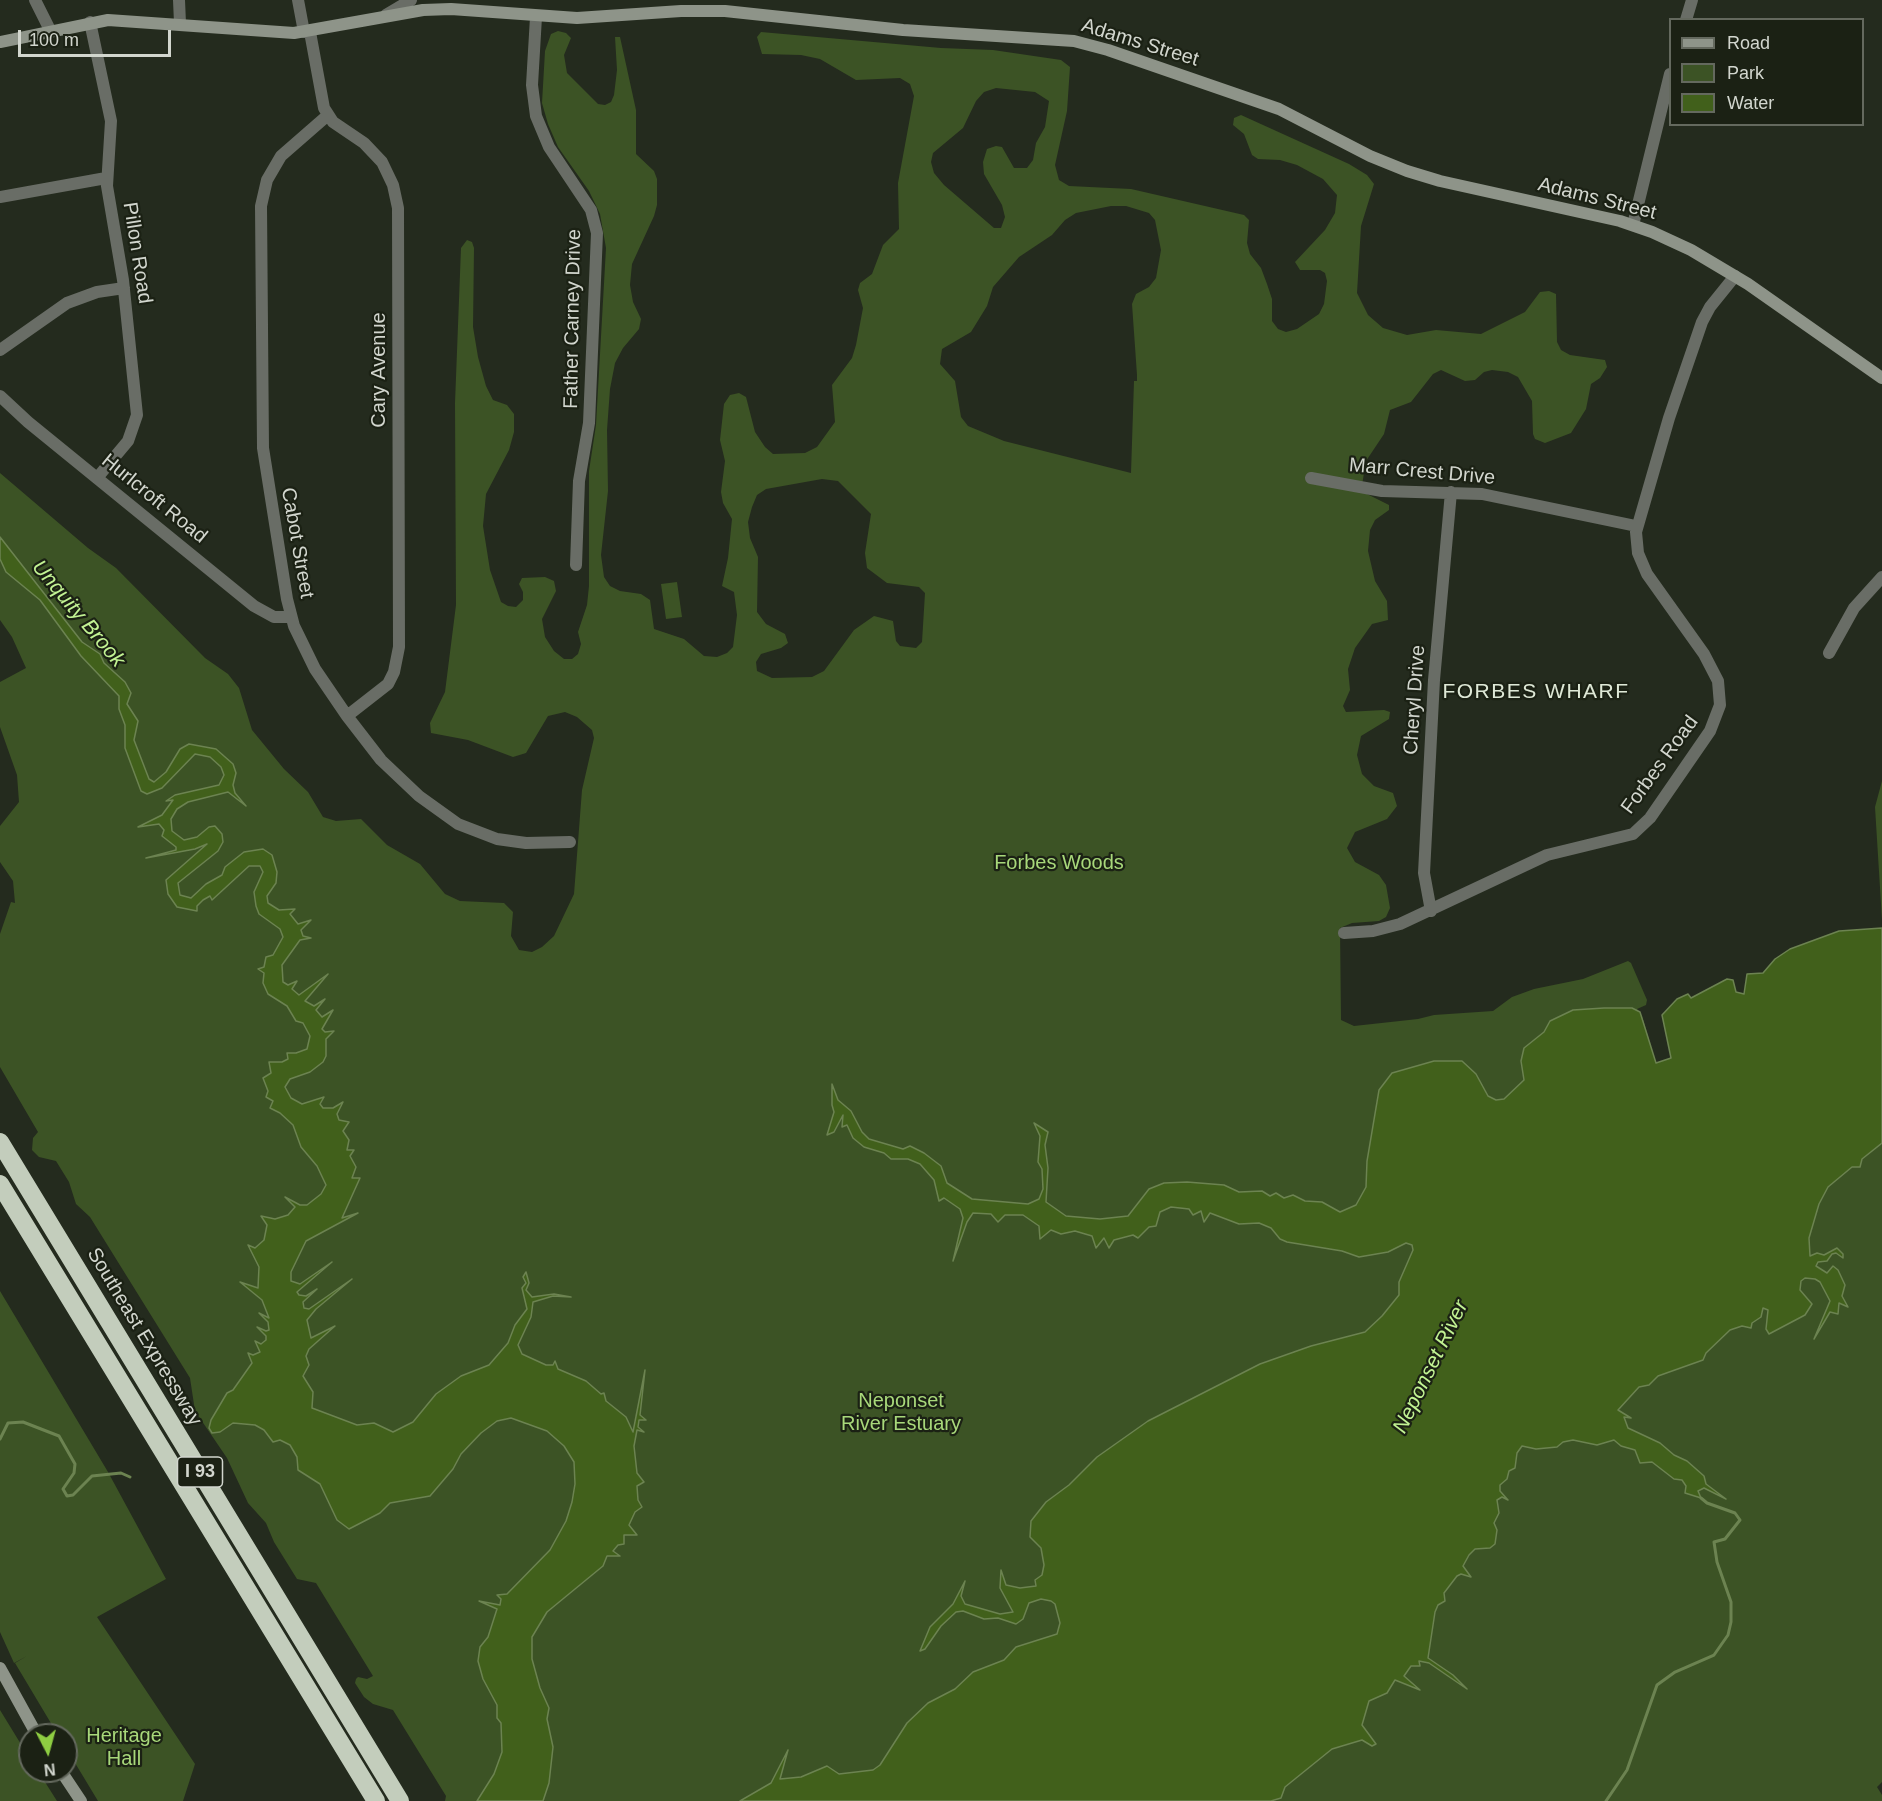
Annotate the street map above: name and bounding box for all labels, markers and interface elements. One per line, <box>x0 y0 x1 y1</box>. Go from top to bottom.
street label: Adams Street <box>1079 14 1201 72</box>
scale bar <box>21 18 174 56</box>
legend <box>1669 18 1864 126</box>
text: 100 m <box>29 30 79 50</box>
text: Road <box>1727 33 1770 53</box>
text: Park <box>1727 63 1764 83</box>
text: Water <box>1727 93 1774 113</box>
street label: Adams Street <box>1535 173 1659 225</box>
street label: Pillon Road <box>117 201 157 305</box>
street label: Father Carney Drive <box>559 229 587 409</box>
street label: Cary Avenue <box>367 312 391 428</box>
street label: Hurlcroft Road <box>96 449 212 549</box>
street label: Marr Crest Drive <box>1348 454 1496 490</box>
street label: Cabot Street <box>275 486 319 600</box>
water label: Unquity Brook <box>26 555 130 673</box>
street label: Cheryl Drive <box>1399 644 1431 756</box>
district label: FORBES WHARF <box>1442 679 1630 705</box>
street label: Forbes Road <box>1616 711 1704 819</box>
park label: Forbes Woods <box>994 851 1124 875</box>
street label: Southeast Expressway <box>81 1244 207 1430</box>
water label: Neponset River <box>1388 1296 1474 1438</box>
park label: Neponset River Estuary <box>841 1389 961 1436</box>
road number: I 93 <box>178 1457 222 1487</box>
north arrow <box>18 1723 78 1783</box>
park label: Heritage Hall <box>86 1724 162 1771</box>
text: N <box>43 1760 56 1778</box>

